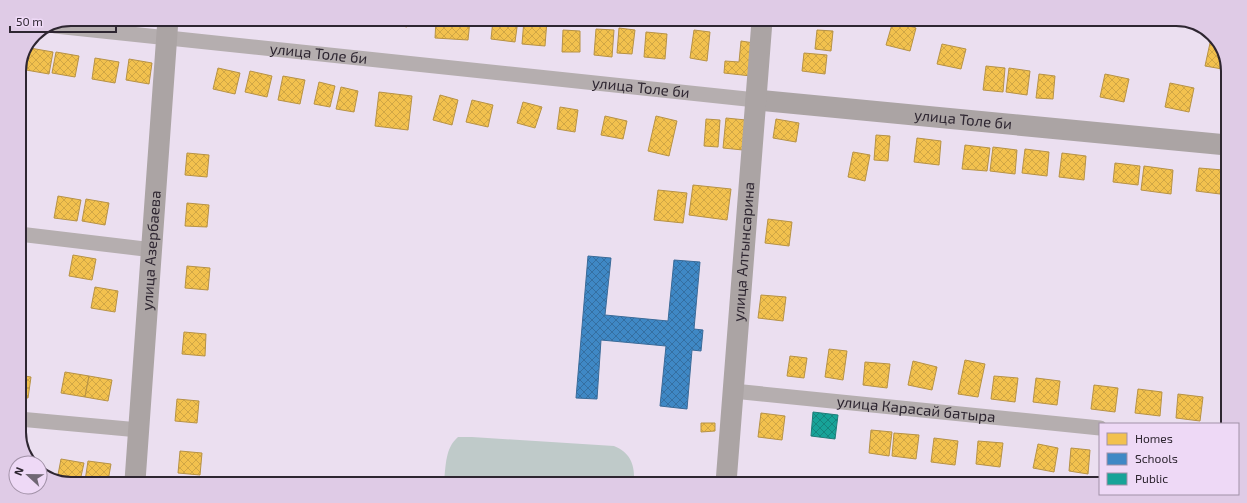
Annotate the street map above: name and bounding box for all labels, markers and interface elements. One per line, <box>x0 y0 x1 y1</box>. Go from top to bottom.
scale bar <box>10 8 116 34</box>
text: 50 m <box>16 14 43 28</box>
street label: улица Толе би <box>269 39 368 67</box>
street label: улица Толе би <box>591 73 691 101</box>
street label: улица Толе би <box>913 105 1013 132</box>
street label: улица Алтынсарина <box>729 181 757 322</box>
street label: улица Азербаева <box>137 190 164 311</box>
street label: улица Карасай батыра <box>836 392 996 425</box>
legend <box>1099 423 1239 495</box>
text: Homes <box>1135 431 1173 445</box>
text: Schools <box>1135 451 1178 465</box>
north arrow <box>8 455 48 495</box>
text: N <box>11 465 26 477</box>
text: Public <box>1135 471 1168 485</box>

